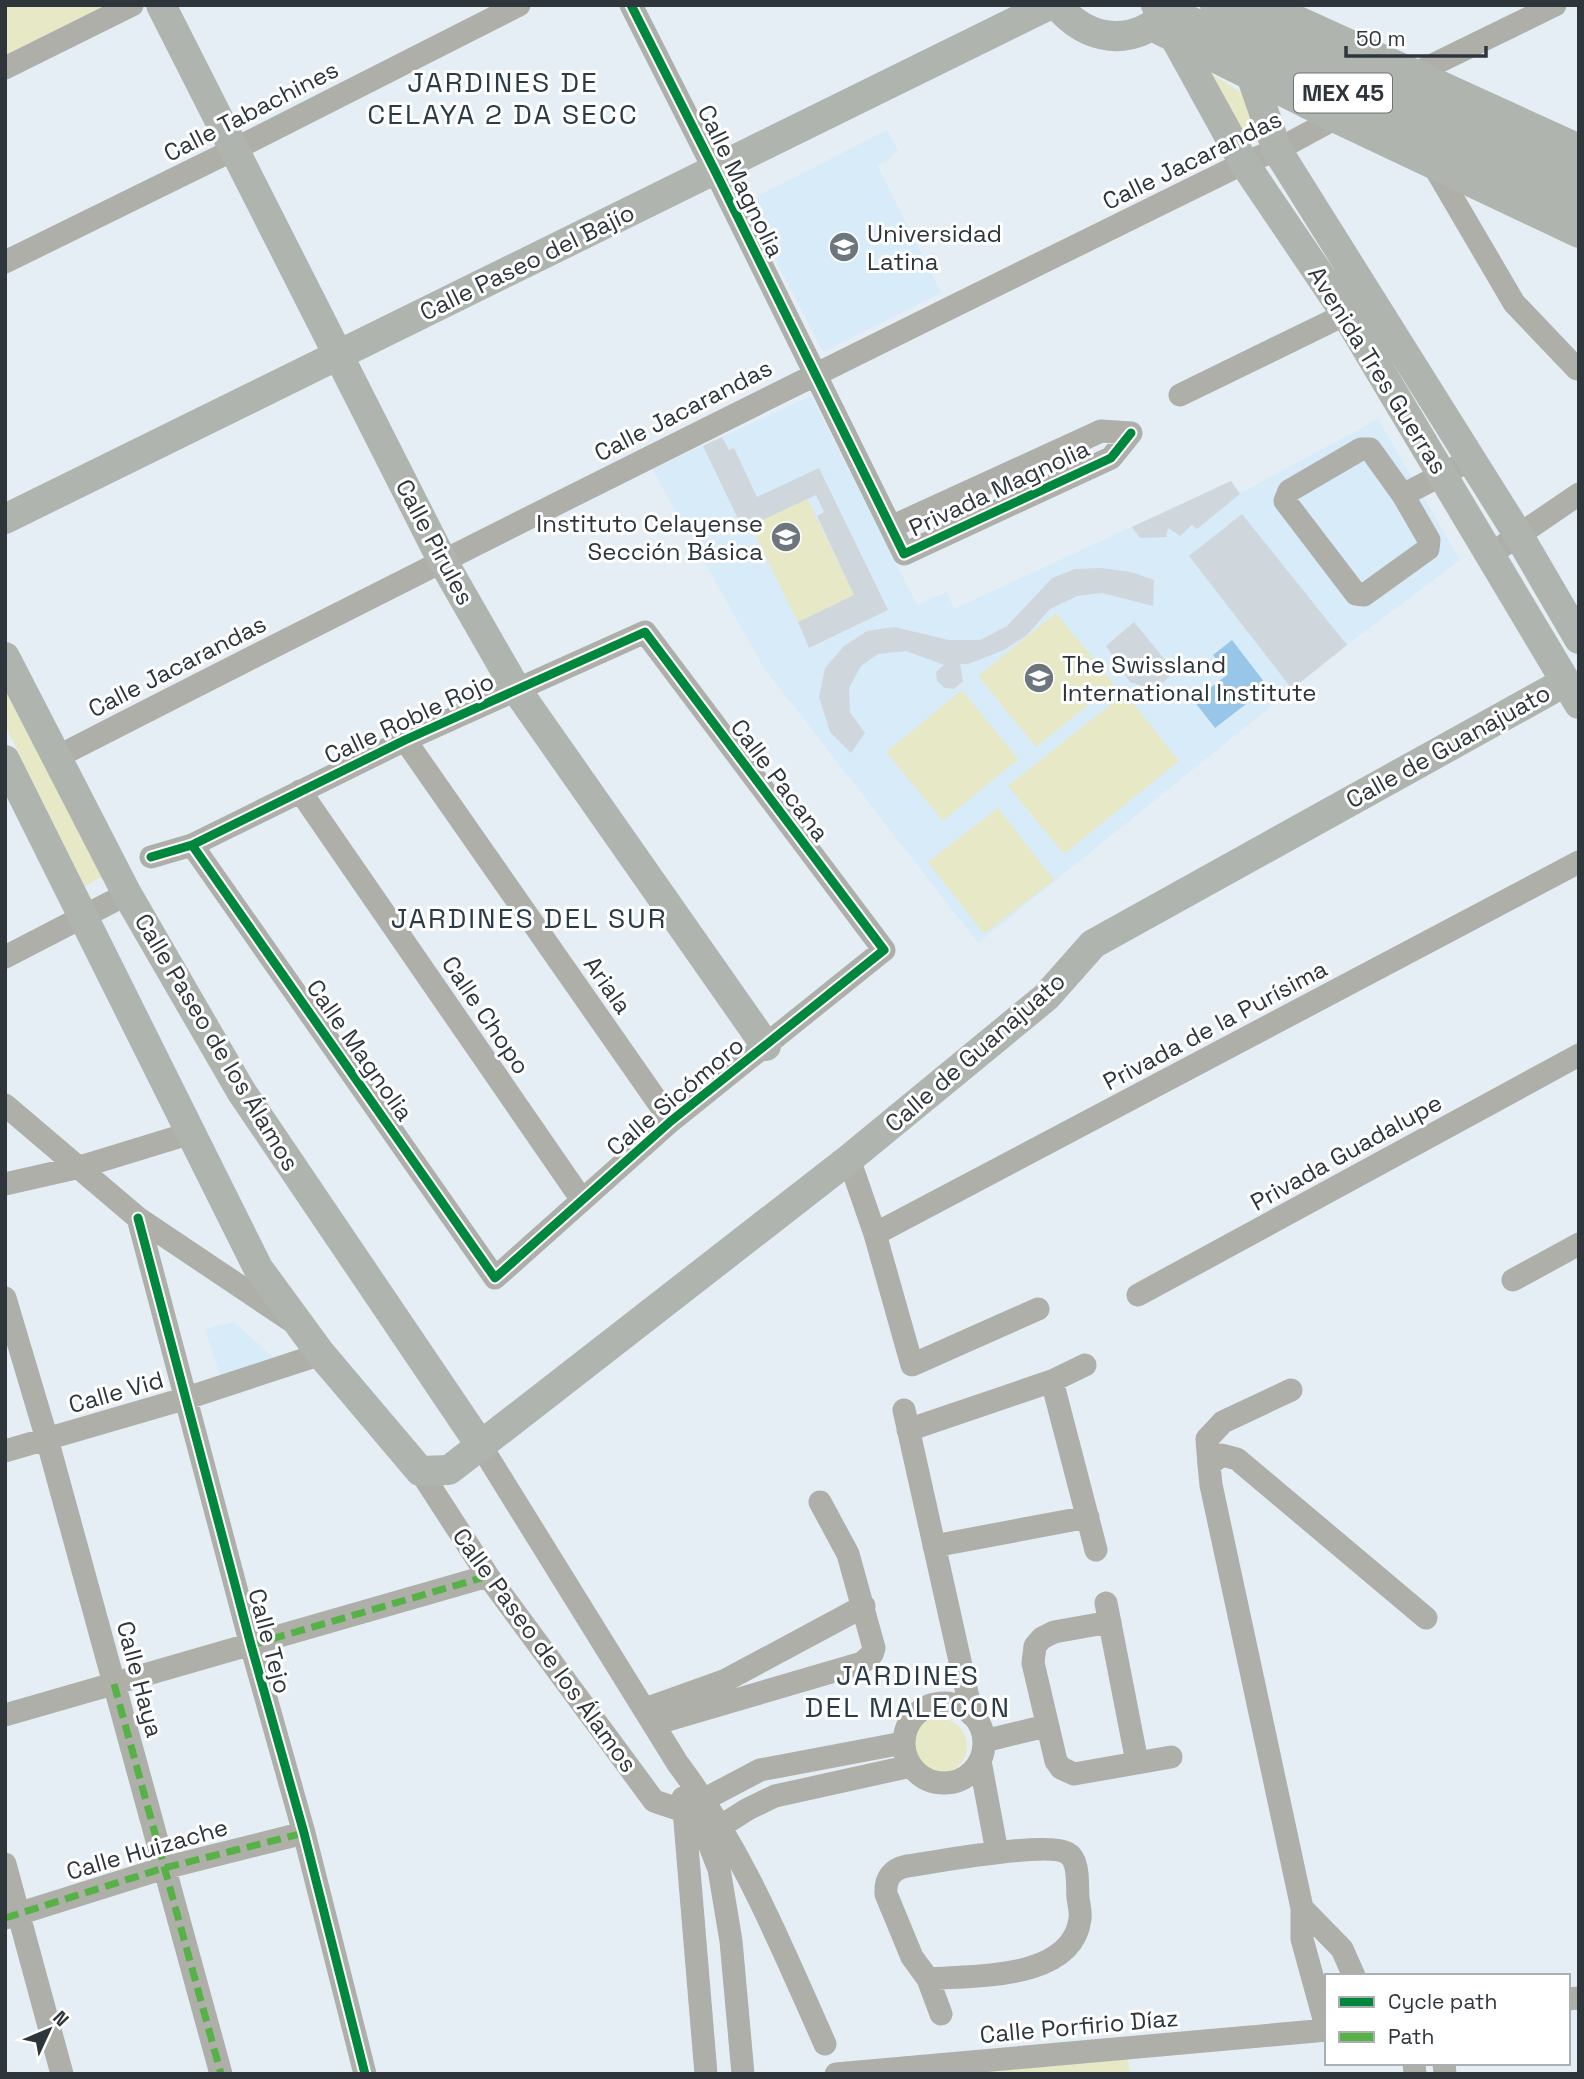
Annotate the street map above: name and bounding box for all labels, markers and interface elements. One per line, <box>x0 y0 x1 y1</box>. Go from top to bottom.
scale bar <box>1346 14 1486 58</box>
text: 50 m <box>1356 25 1406 52</box>
street label: Calle Tabachines <box>158 54 344 168</box>
district label: JARDINES DE CELAYA 2 DA SECC <box>367 64 639 132</box>
road number: MEX 45 <box>1294 74 1392 113</box>
street label: Calle Magnolia <box>691 100 791 263</box>
street label: Calle Jacarandas <box>1097 103 1287 217</box>
street label: Calle Paseo del Bajío <box>415 197 639 327</box>
place label: Universidad Latina <box>867 218 1002 277</box>
school or university icon: Universidad Latina <box>827 230 861 264</box>
street label: Avenida Tres Guerras <box>1301 260 1455 480</box>
street label: Calle Jacarandas <box>589 352 777 468</box>
street label: Privada Magnolia <box>904 433 1094 543</box>
street label: Calle Pirules <box>389 474 481 610</box>
place label: Instituto Celayense Sección Básica <box>536 508 763 567</box>
school or university icon: Instituto Celayense Sección Básica <box>769 520 803 554</box>
street label: Calle Jacarandas <box>83 608 271 724</box>
place label: The Swissland International Institute <box>1062 649 1317 708</box>
school or university icon: The Swissland International Institute <box>1022 661 1056 695</box>
street label: Calle Roble Rojo <box>319 665 499 771</box>
street label: Calle de Guanajuato <box>1340 677 1556 815</box>
street label: Calle Pacana <box>724 713 836 848</box>
district label: JARDINES DEL SUR <box>391 900 667 936</box>
street label: Calle Paseo de los Álamos <box>128 908 306 1176</box>
street label: Calle Chopo <box>435 950 537 1080</box>
street label: Ariala <box>577 950 639 1020</box>
street label: Privada de la Purísima <box>1098 953 1333 1097</box>
street label: Calle de Guanajuato <box>878 965 1072 1139</box>
street label: Calle Magnolia <box>300 973 420 1127</box>
street label: Calle Sicómoro <box>600 1029 750 1163</box>
street label: Privada Guadalupe <box>1245 1086 1447 1218</box>
street label: Calle Vid <box>65 1364 167 1420</box>
street label: Calle Paseo de los Álamos <box>446 1522 644 1778</box>
street label: Calle Tejo <box>241 1585 299 1697</box>
street label: Calle Haya <box>110 1617 170 1741</box>
district label: JARDINES DEL MALECON <box>805 1657 1011 1725</box>
street label: Calle Huizache <box>63 1811 231 1887</box>
legend <box>1325 1974 1570 2065</box>
text: Cycle path <box>1388 1988 1497 2015</box>
north arrow <box>14 1995 84 2065</box>
street label: Calle Porfirio Díaz <box>978 2002 1180 2050</box>
text: N <box>47 2005 74 2032</box>
text: Path <box>1388 2023 1434 2050</box>

